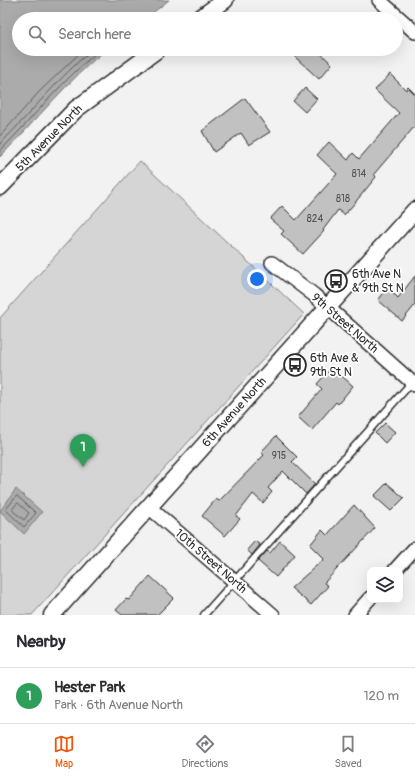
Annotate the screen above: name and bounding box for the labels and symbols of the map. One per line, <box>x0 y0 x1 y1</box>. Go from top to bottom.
street label: 5th Avenue North <box>13 102 86 175</box>
house number: 814 <box>352 168 367 180</box>
house number: 818 <box>336 193 350 205</box>
house number: 824 <box>307 213 323 225</box>
place label: 6th Ave N & 9th St N <box>352 267 404 296</box>
bus stop icon: 6th Ave N & 9th St N <box>323 268 349 294</box>
your location <box>247 269 267 289</box>
street label: 9th Street North <box>308 290 381 357</box>
place label: 6th Ave & 9th St N <box>310 351 359 380</box>
bus stop icon: 6th Ave & 9th St N <box>282 352 308 378</box>
street label: 6th Avenue North <box>199 374 270 450</box>
pin: 1 <box>70 434 96 467</box>
house number: 915 <box>272 450 286 462</box>
street label: 10th Street North <box>172 526 250 597</box>

